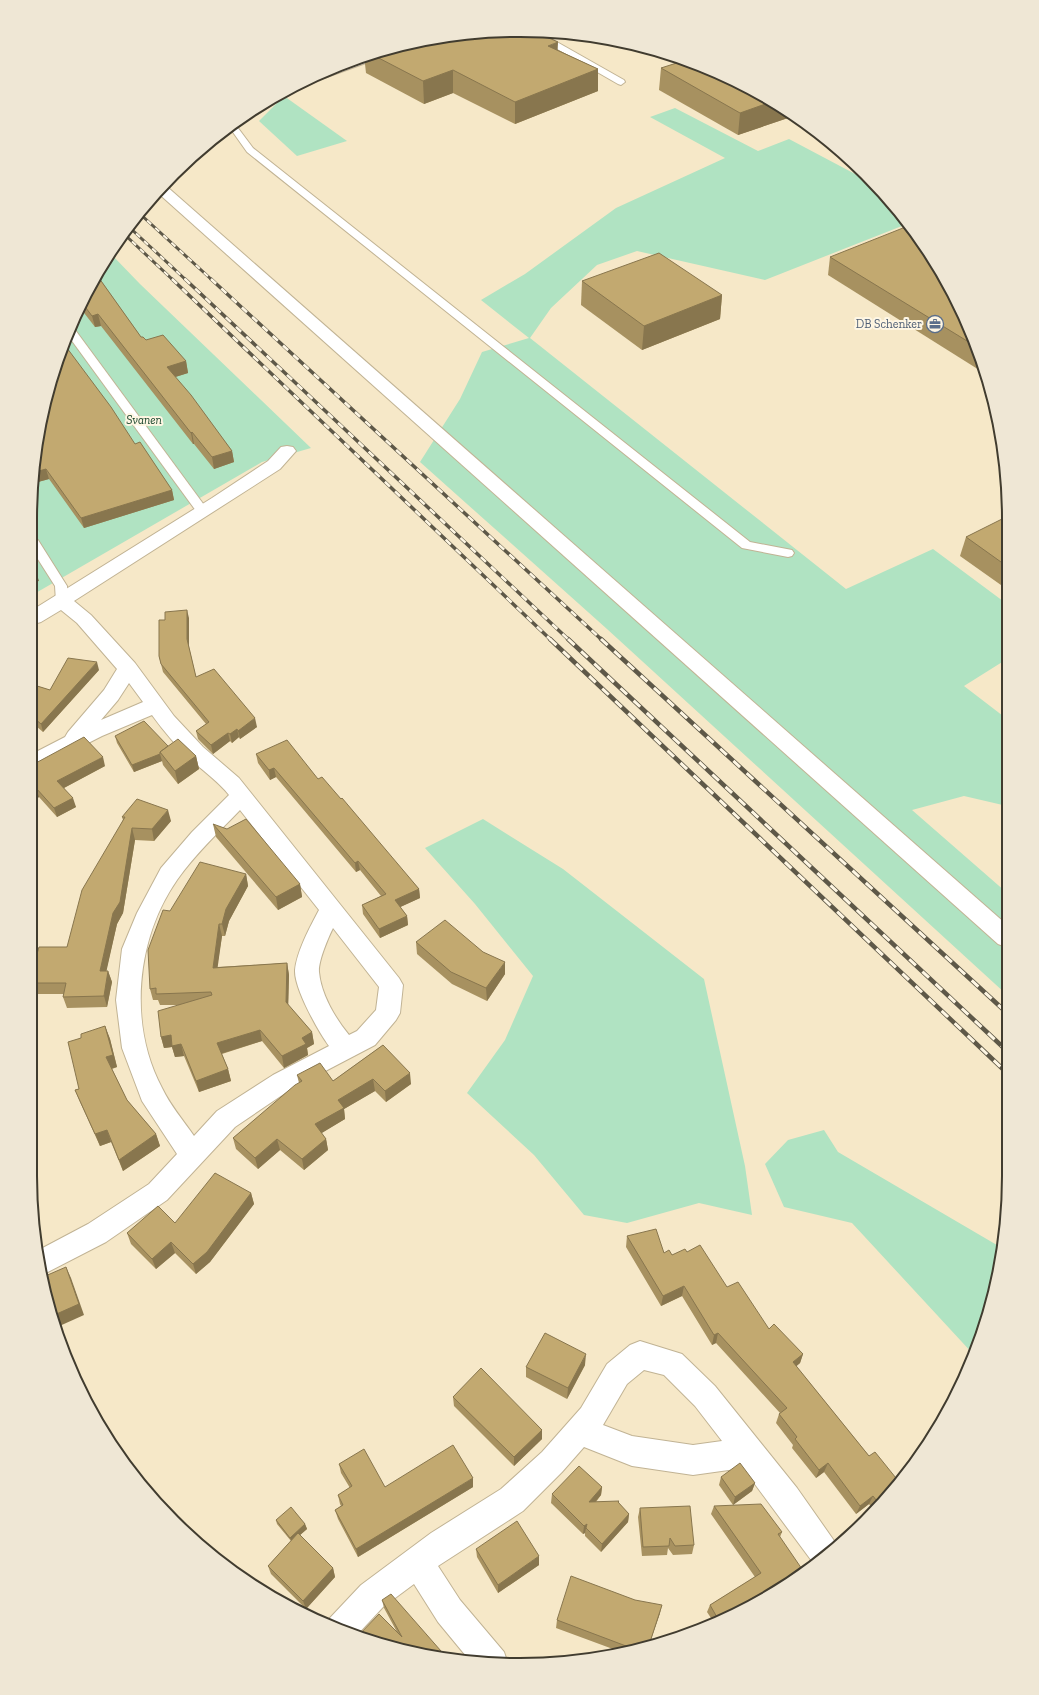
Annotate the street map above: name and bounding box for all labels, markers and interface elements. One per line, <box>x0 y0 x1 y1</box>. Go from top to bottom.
office icon: DB Schenker <box>925 314 945 334</box>
place label: DB Schenker <box>856 317 922 331</box>
park label: Svanen <box>126 413 162 427</box>

